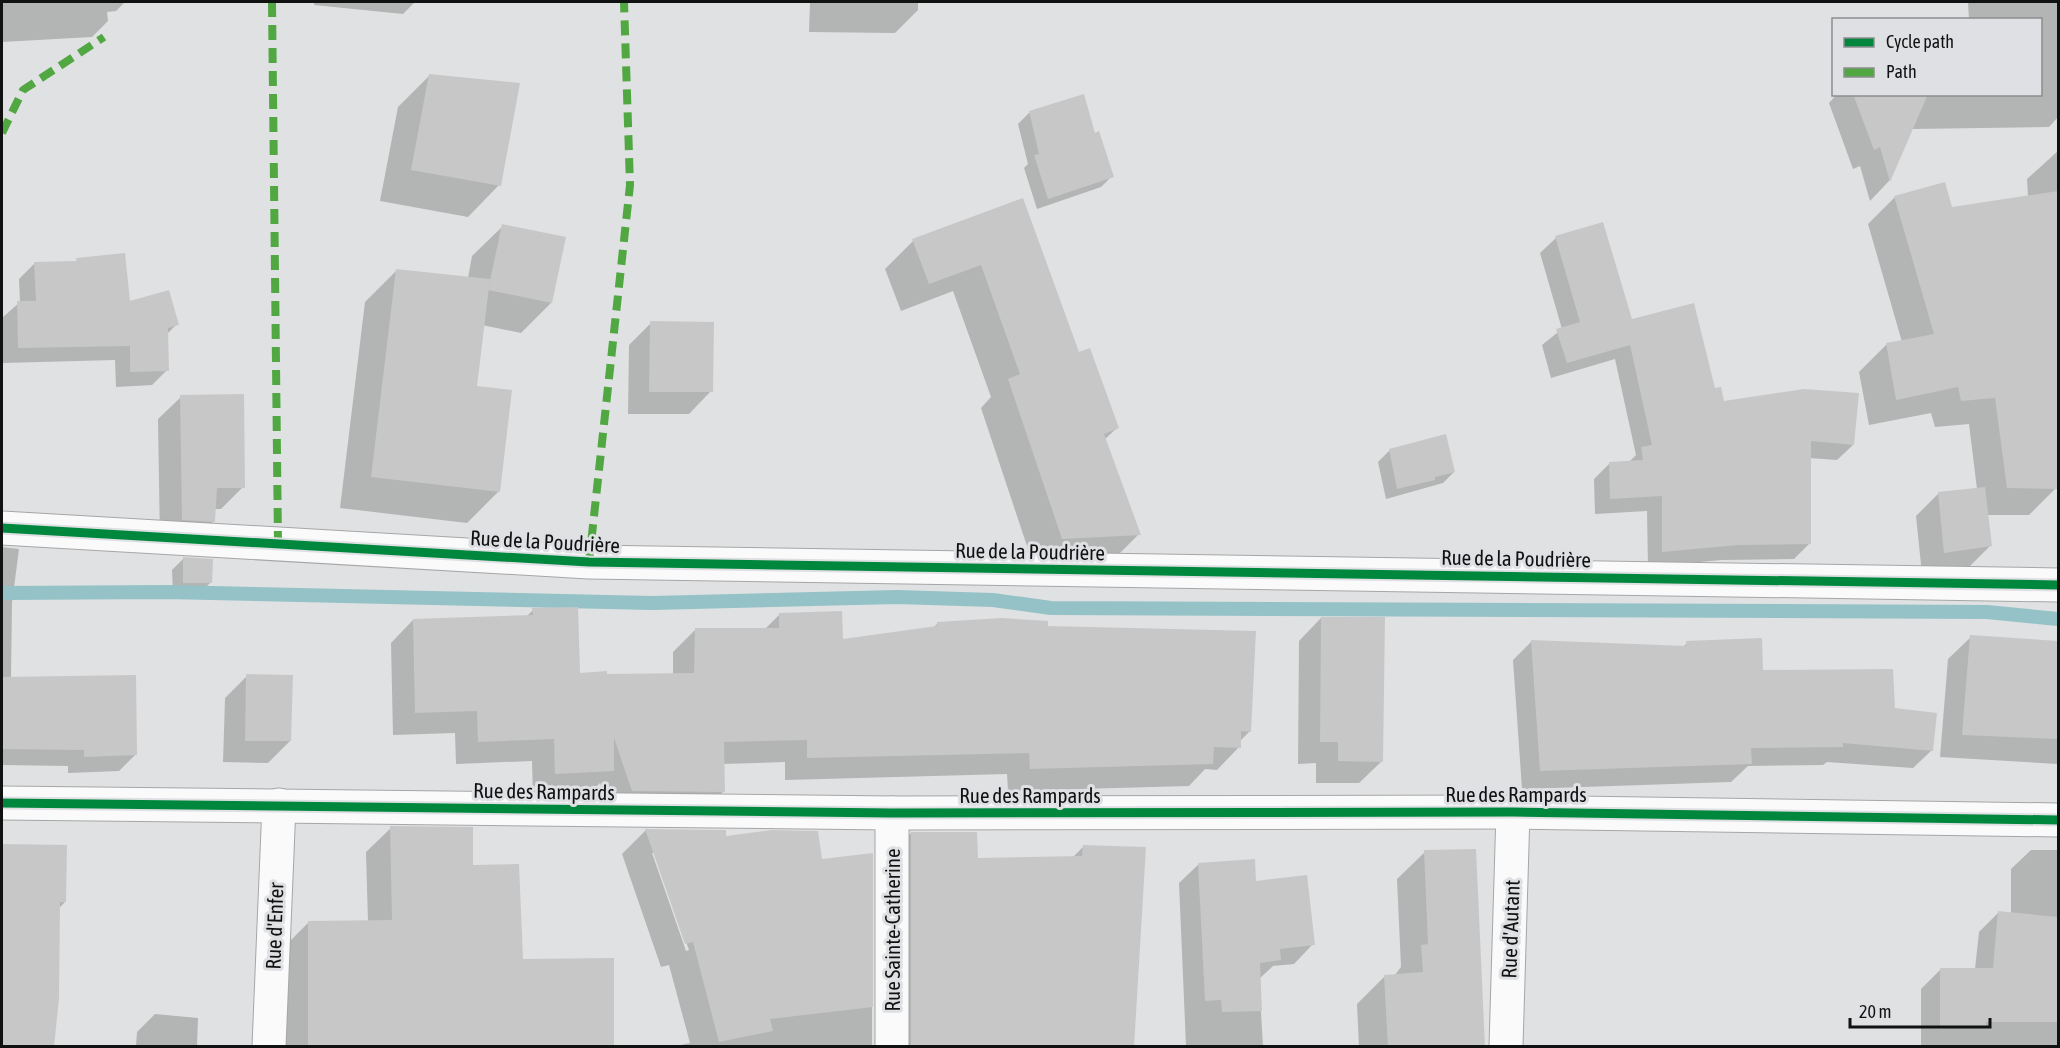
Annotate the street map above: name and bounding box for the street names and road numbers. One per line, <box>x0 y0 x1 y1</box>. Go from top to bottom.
street label: Rue de la Poudrière <box>469 525 621 557</box>
street label: Rue de la Poudrière <box>955 538 1105 564</box>
street label: Rue de la Poudrière <box>1441 545 1591 571</box>
street label: Rue des Rampards <box>473 778 615 804</box>
street label: Rue des Rampards <box>1445 782 1587 806</box>
street label: Rue des Rampards <box>959 783 1101 807</box>
street label: Rue Sainte-Catherine <box>880 848 904 1012</box>
street label: Rue d'Autant <box>1496 879 1524 979</box>
street label: Rue d'Enfer <box>260 881 288 970</box>

